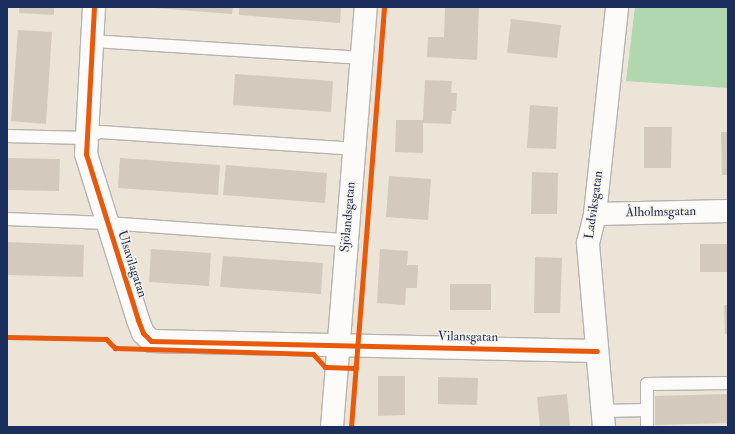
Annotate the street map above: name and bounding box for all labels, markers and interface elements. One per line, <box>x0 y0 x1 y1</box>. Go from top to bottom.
street label: Ladviksgatan <box>581 170 607 240</box>
street label: Sjölandsgatan <box>337 181 359 253</box>
street label: Ålholmsgatan <box>626 204 696 220</box>
street label: Ulsavilagatan <box>114 229 150 299</box>
street label: Vilansgatan <box>438 329 498 345</box>

